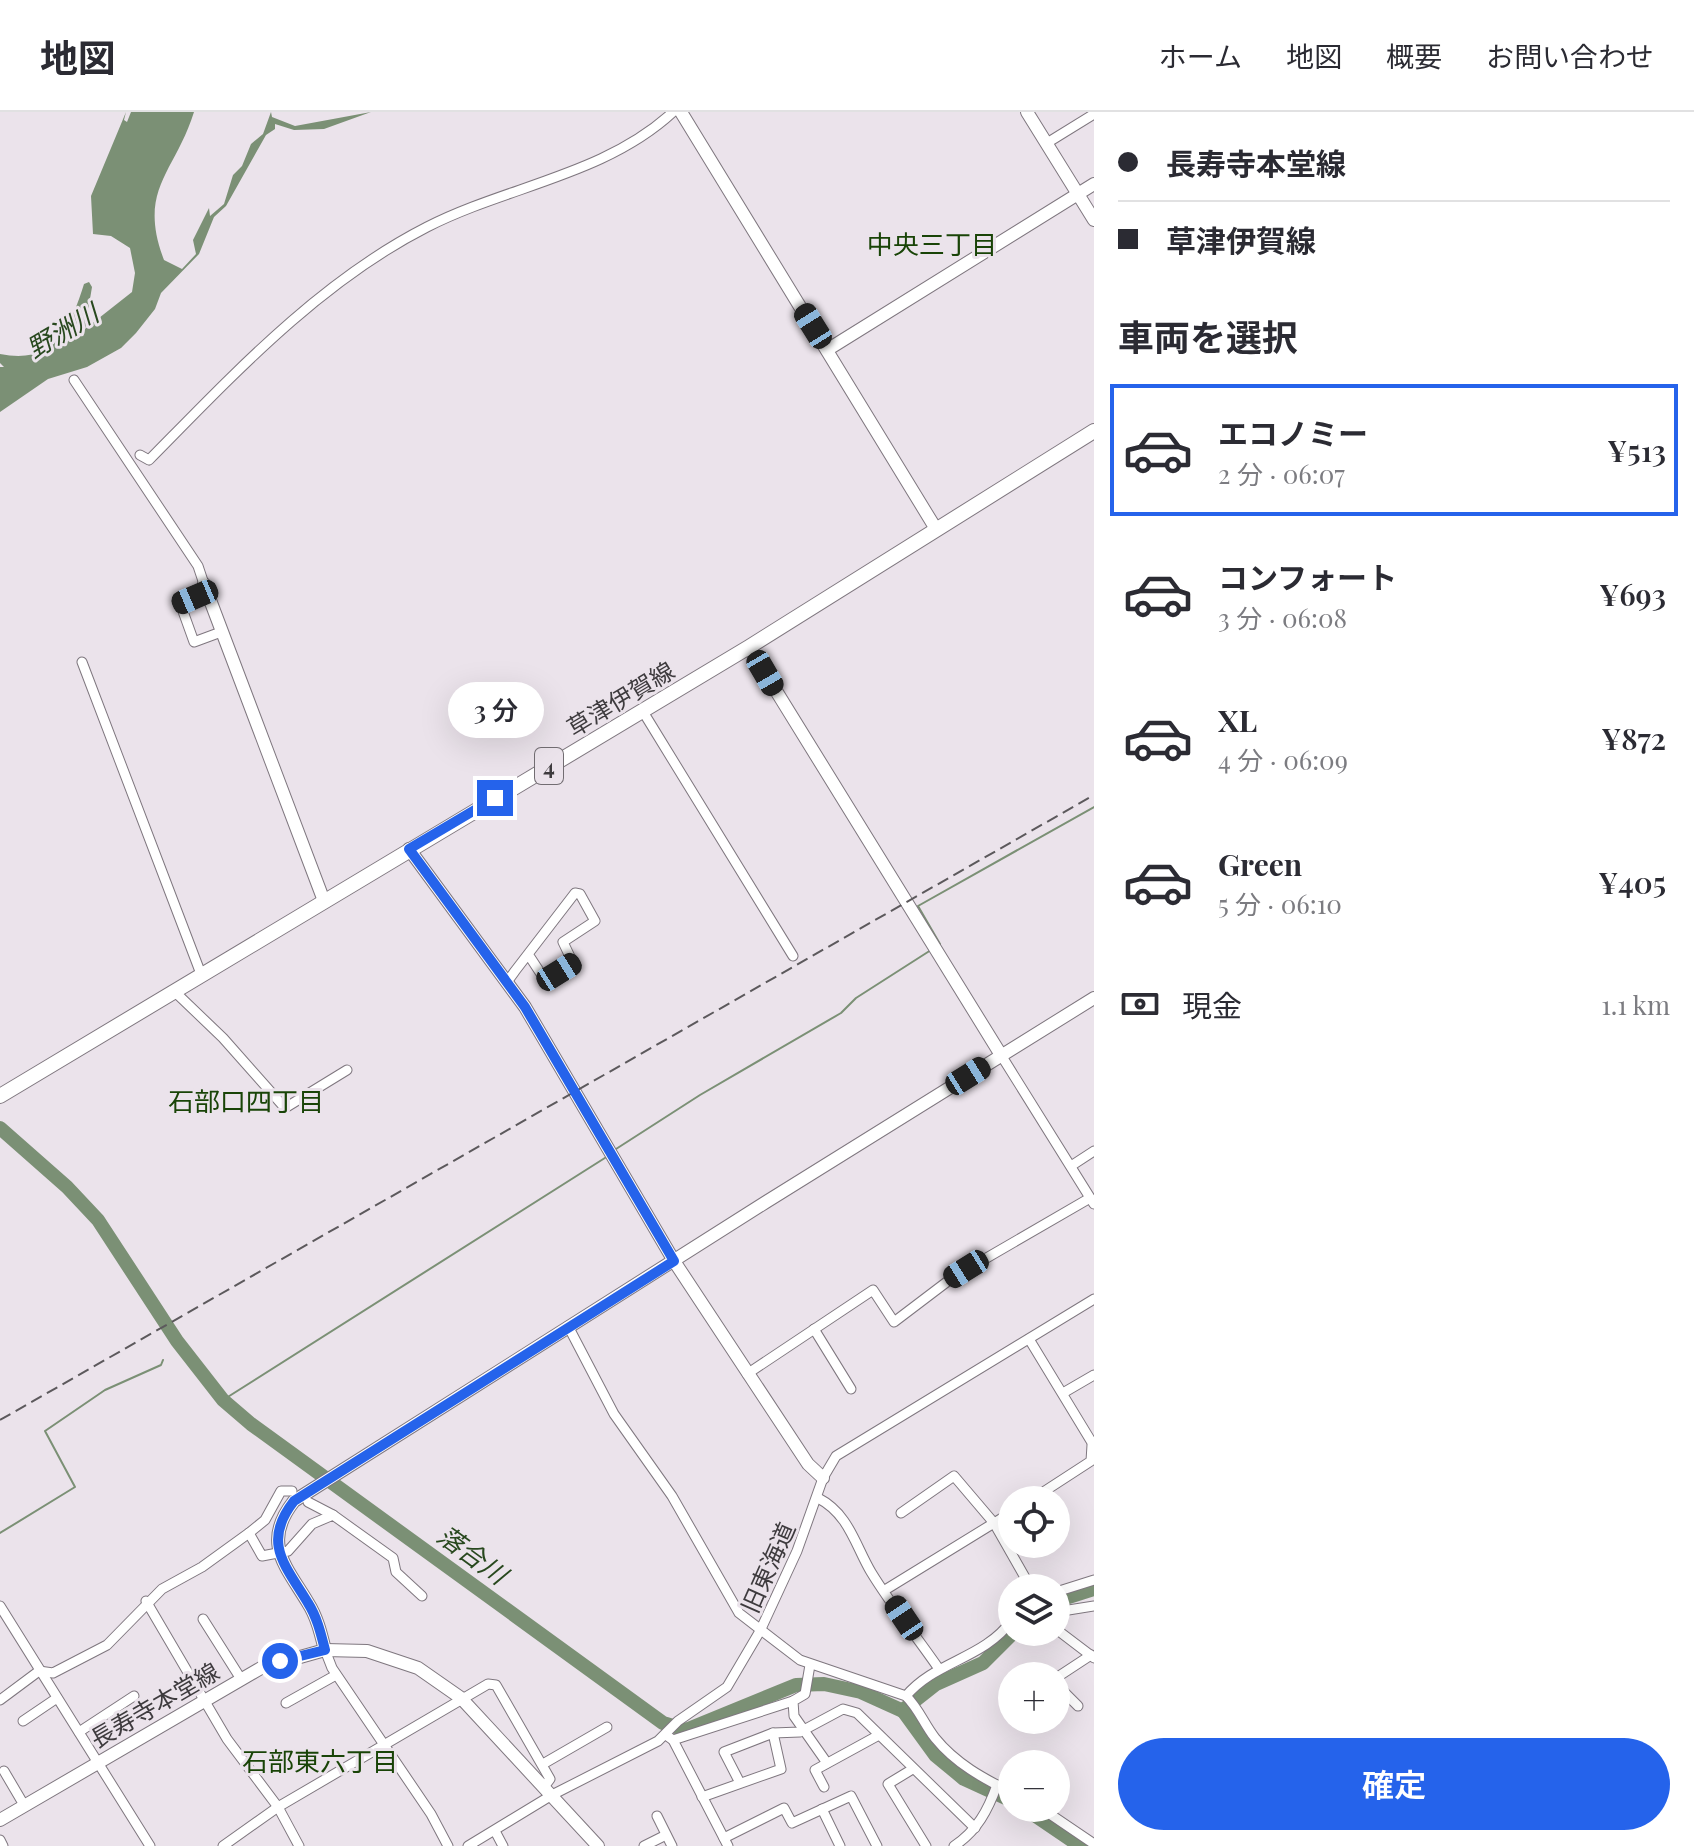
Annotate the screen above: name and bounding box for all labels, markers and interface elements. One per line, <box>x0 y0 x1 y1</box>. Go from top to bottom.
text: 地図 <box>40 31 116 82</box>
text: ホーム <box>1159 37 1242 74</box>
text: 地図 <box>1286 37 1342 74</box>
text: 概要 <box>1386 37 1442 74</box>
text: お問い合わせ <box>1486 37 1654 74</box>
text: 長寿寺本堂線 <box>1166 143 1346 183</box>
text: 草津伊賀線 <box>1166 220 1316 260</box>
district label: 中央三丁目 <box>867 226 997 261</box>
water label: 野洲川 <box>20 293 107 365</box>
car <box>790 299 836 353</box>
text: 車両を選択 <box>1118 312 1298 360</box>
text: エコノミー <box>1218 413 1368 453</box>
icon: car <box>1122 414 1194 486</box>
text: ¥513 <box>1607 430 1666 470</box>
text: 2 分 · 06:07 <box>1218 456 1345 491</box>
text: コンフォート <box>1218 557 1397 597</box>
icon: car <box>1122 558 1194 630</box>
text: ¥693 <box>1599 574 1666 614</box>
car <box>168 577 222 617</box>
text: 3 分 · 06:08 <box>1218 600 1347 635</box>
car <box>743 646 787 700</box>
street label: 草津伊賀線 <box>560 653 680 743</box>
callout: 3 分 <box>447 682 543 738</box>
text: 3 分 <box>474 692 518 727</box>
text: XL <box>1218 700 1257 740</box>
icon: car <box>1122 702 1194 774</box>
text: ¥872 <box>1601 718 1666 758</box>
text: 4 分 · 06:09 <box>1218 742 1348 777</box>
road number: 4 <box>535 748 563 784</box>
route end <box>477 780 513 816</box>
text: Green <box>1218 844 1302 884</box>
icon: car <box>1122 846 1194 918</box>
text: ¥405 <box>1598 862 1666 902</box>
text: 5 分 · 06:10 <box>1218 886 1342 921</box>
car <box>532 949 586 995</box>
icon: cash <box>1118 982 1162 1026</box>
text: 現金 <box>1182 985 1242 1025</box>
text: 1.1 km <box>1601 987 1670 1022</box>
car <box>941 1053 995 1099</box>
district label: 石部口四丁目 <box>168 1083 324 1118</box>
car <box>939 1246 993 1292</box>
map controls <box>998 1486 1070 1822</box>
button: locate <box>998 1486 1070 1558</box>
water label: 落合川 <box>431 1517 517 1593</box>
street label: 旧東海道 <box>733 1517 801 1617</box>
button: layers <box>998 1574 1070 1646</box>
car <box>881 1591 927 1645</box>
route start <box>262 1643 298 1679</box>
street label: 長寿寺本堂線 <box>84 1654 224 1754</box>
button: + <box>998 1662 1070 1734</box>
button: 確定 <box>1118 1738 1670 1830</box>
district label: 石部東六丁目 <box>242 1743 398 1778</box>
button: − <box>998 1750 1070 1822</box>

